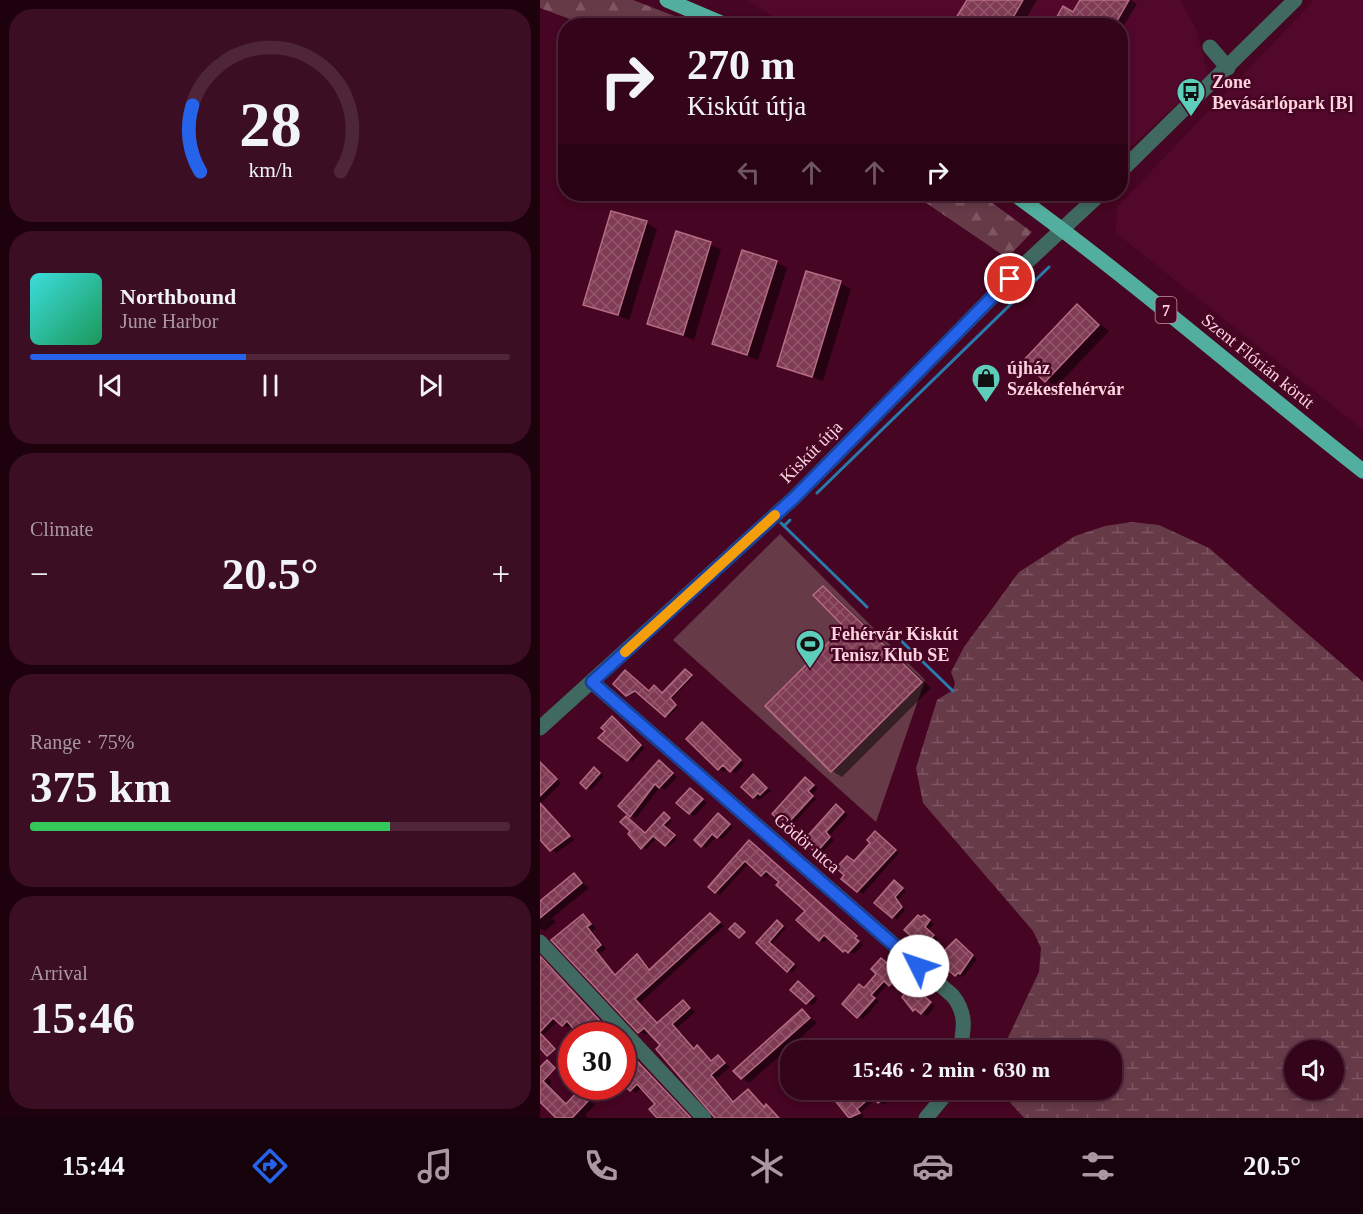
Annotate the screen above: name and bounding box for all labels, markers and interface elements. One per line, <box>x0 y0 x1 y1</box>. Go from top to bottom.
icon: right <box>588 42 666 120</box>
text: 270 m <box>687 42 796 88</box>
place label: Zone Bevásárlópark [B] <box>1212 72 1354 113</box>
bus stop icon: Zone Bevásárlópark [B] <box>1175 76 1207 118</box>
text: 28 <box>239 91 301 160</box>
text: Kiskút útja <box>687 91 806 121</box>
icon: left <box>732 156 765 189</box>
icon: ahead <box>795 156 828 189</box>
icon: ahead <box>858 156 891 189</box>
icon: right <box>921 156 954 189</box>
text: km/h <box>248 159 292 183</box>
pin <box>984 253 1035 304</box>
icon: arrive <box>993 262 1026 295</box>
text: Northbound <box>120 284 236 309</box>
road number: 7 <box>1156 297 1176 323</box>
street label: Szent Flórián körút <box>1198 309 1318 413</box>
text: June Harbor <box>120 310 218 332</box>
place label: újház Székesfehérvár <box>1007 358 1124 399</box>
shop icon: újház Székesfehérvár <box>970 362 1002 404</box>
icon: previous <box>94 369 127 402</box>
icon: pause <box>254 369 287 402</box>
icon: next <box>414 369 447 402</box>
street label: Kiskút útja <box>776 417 846 487</box>
text: Climate <box>30 518 93 540</box>
text: 20.5° <box>222 549 318 599</box>
text: − <box>30 556 49 592</box>
text: + <box>491 556 510 592</box>
place label: Fehérvár Kiskút Tenisz Klub SE <box>831 624 958 665</box>
sports icon: Fehérvár Kiskút Tenisz Klub SE <box>794 628 826 670</box>
text: Range · 75% <box>30 731 134 753</box>
text: 375 km <box>30 762 171 812</box>
street label: Gödör utca <box>770 809 844 877</box>
position arrow <box>886 934 950 998</box>
text: Arrival <box>30 962 88 984</box>
text: 15:46 <box>30 993 135 1043</box>
speed limit sign: 30 <box>558 1022 636 1100</box>
map controls <box>1284 1040 1344 1100</box>
button: sound <box>1284 1040 1344 1100</box>
text: 15:46 · 2 min · 630 m <box>852 1057 1050 1082</box>
icon: directions <box>249 1145 291 1187</box>
icon: music <box>414 1145 456 1187</box>
icon: phone <box>580 1145 622 1187</box>
icon: climate <box>746 1145 788 1187</box>
icon: car <box>912 1145 954 1187</box>
icon: filters <box>1077 1145 1119 1187</box>
text: 15:44 <box>62 1151 125 1181</box>
text: 20.5° <box>1243 1151 1301 1181</box>

